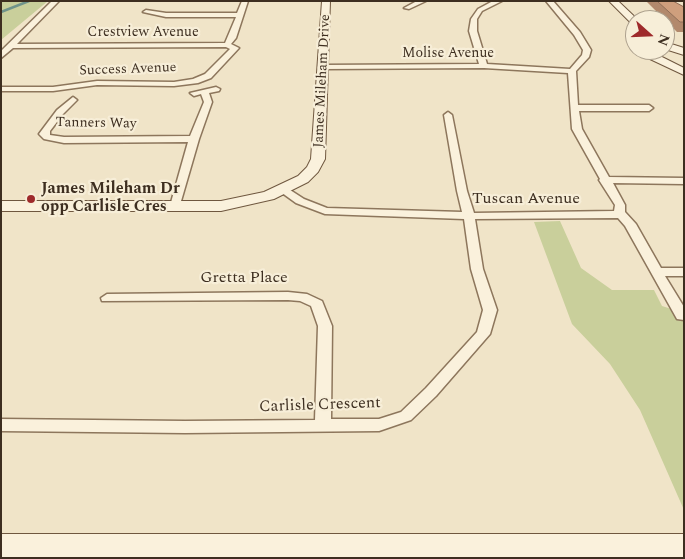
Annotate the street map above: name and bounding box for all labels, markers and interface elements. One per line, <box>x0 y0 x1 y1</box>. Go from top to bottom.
north arrow <box>625 10 675 60</box>
street label: James Mileham Drive <box>311 14 335 148</box>
street label: Crestview Avenue <box>87 25 199 41</box>
text: N <box>652 31 675 49</box>
street label: Molise Avenue <box>402 46 494 62</box>
street label: Success Avenue <box>79 60 177 80</box>
street label: Tanners Way <box>55 115 137 133</box>
place label: James Mileham Dr opp Carlisle Cres <box>41 180 180 218</box>
street label: Tuscan Avenue <box>472 190 580 210</box>
marker: James Mileham Dr opp Carlisle Cres <box>25 193 37 205</box>
street label: Gretta Place <box>200 269 288 289</box>
street label: Carlisle Crescent <box>259 394 381 418</box>

